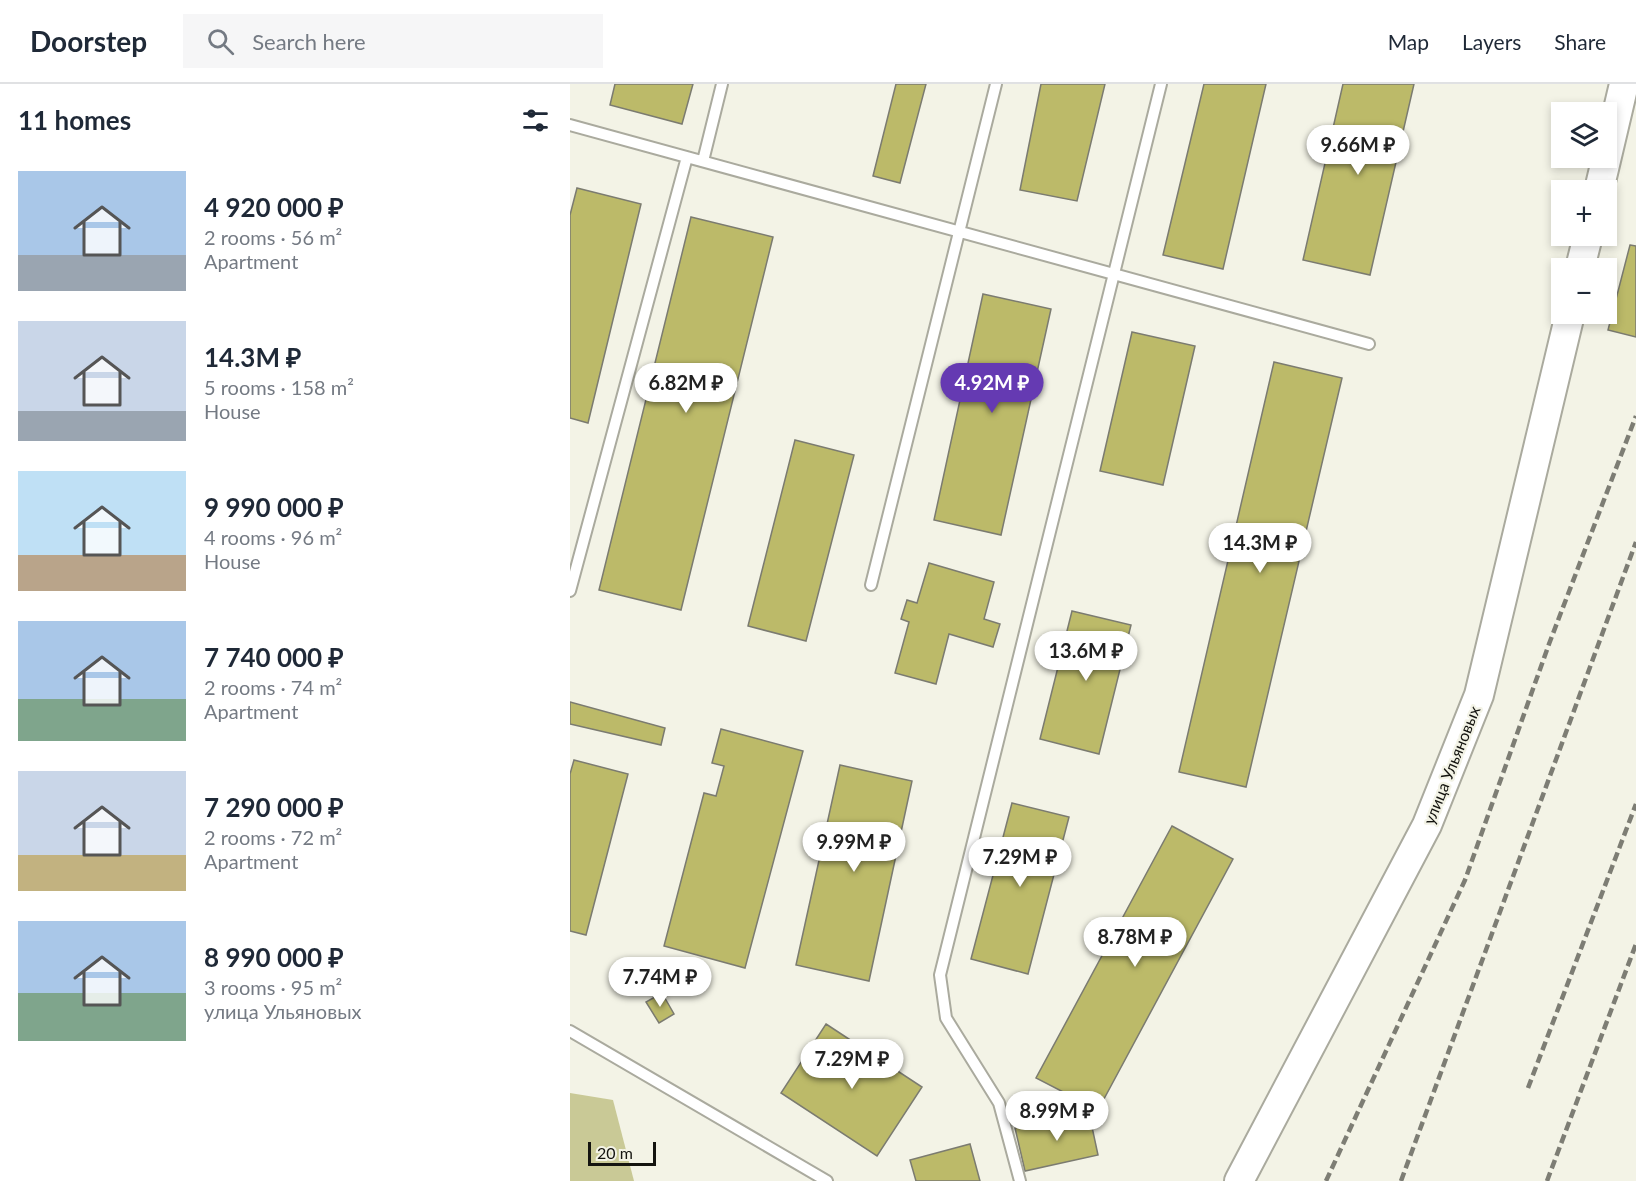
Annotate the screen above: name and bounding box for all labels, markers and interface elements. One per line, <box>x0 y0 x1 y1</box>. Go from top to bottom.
search box <box>183 14 603 68</box>
text: Doorstep <box>30 24 147 58</box>
icon: search <box>204 25 237 58</box>
text: Search here <box>252 28 366 55</box>
text: Map <box>1388 29 1429 54</box>
text: Layers <box>1462 29 1521 54</box>
text: Share <box>1554 29 1606 54</box>
map controls <box>1551 102 1617 324</box>
button: layers <box>1551 102 1617 168</box>
text: 11 homes <box>18 104 131 136</box>
icon: filters <box>519 104 552 137</box>
pin: 9.66M ₽ <box>1303 125 1413 176</box>
text: 9.66M ₽ <box>1321 132 1395 156</box>
button: + <box>1551 180 1617 246</box>
text: 4 920 000 ₽ <box>204 191 344 223</box>
icon: home <box>66 195 138 267</box>
text: 2 rooms · 56 m² <box>204 225 342 249</box>
text: Apartment <box>204 249 298 273</box>
button: − <box>1551 258 1617 324</box>
text: 14.3M ₽ <box>204 341 301 373</box>
icon: home <box>66 345 138 417</box>
pin: 6.82M ₽ <box>631 363 741 414</box>
pin: 4.92M ₽ <box>937 363 1047 414</box>
text: 6.82M ₽ <box>649 370 723 394</box>
text: 4.92M ₽ <box>955 370 1029 394</box>
text: 5 rooms · 158 m² <box>204 375 354 399</box>
text: House <box>204 399 261 423</box>
text: 9 990 000 ₽ <box>204 491 344 523</box>
icon: home <box>66 495 138 567</box>
pin: 14.3M ₽ <box>1205 523 1315 574</box>
text: 4 rooms · 96 m² <box>204 525 342 549</box>
text: 14.3M ₽ <box>1223 530 1297 554</box>
text: House <box>204 549 261 573</box>
pin: 13.6M ₽ <box>1031 631 1141 682</box>
text: 13.6M ₽ <box>1049 638 1123 662</box>
text: 7 740 000 ₽ <box>204 641 344 673</box>
icon: home <box>66 645 138 717</box>
text: 2 rooms · 74 m² <box>204 675 342 699</box>
text: Apartment <box>204 699 298 723</box>
street label: улица Ульяновых <box>1419 703 1483 827</box>
text: 7 290 000 ₽ <box>204 791 344 823</box>
icon: home <box>66 795 138 867</box>
pin: 9.99M ₽ <box>799 822 909 873</box>
text: 2 rooms · 72 m² <box>204 825 342 849</box>
text: 9.99M ₽ <box>817 829 891 853</box>
pin: 7.29M ₽ <box>965 837 1075 888</box>
text: 7.29M ₽ <box>983 844 1057 868</box>
text: Apartment <box>204 849 298 873</box>
pin: 8.78M ₽ <box>1080 917 1190 968</box>
text: 8.78M ₽ <box>1098 924 1172 948</box>
text: 8 990 000 ₽ <box>204 941 344 973</box>
icon: home <box>66 945 138 1017</box>
pin: 7.74M ₽ <box>605 957 715 1008</box>
text: 7.74M ₽ <box>623 964 697 988</box>
text: 3 rooms · 95 m² <box>204 975 342 999</box>
text: улица Ульяновых <box>204 999 362 1023</box>
pin: 7.29M ₽ <box>797 1039 907 1090</box>
text: 7.29M ₽ <box>815 1046 889 1070</box>
pin: 8.99M ₽ <box>1002 1091 1112 1142</box>
text: 8.99M ₽ <box>1020 1098 1094 1122</box>
scale bar <box>588 1139 656 1166</box>
text: 20 m <box>597 1143 633 1162</box>

